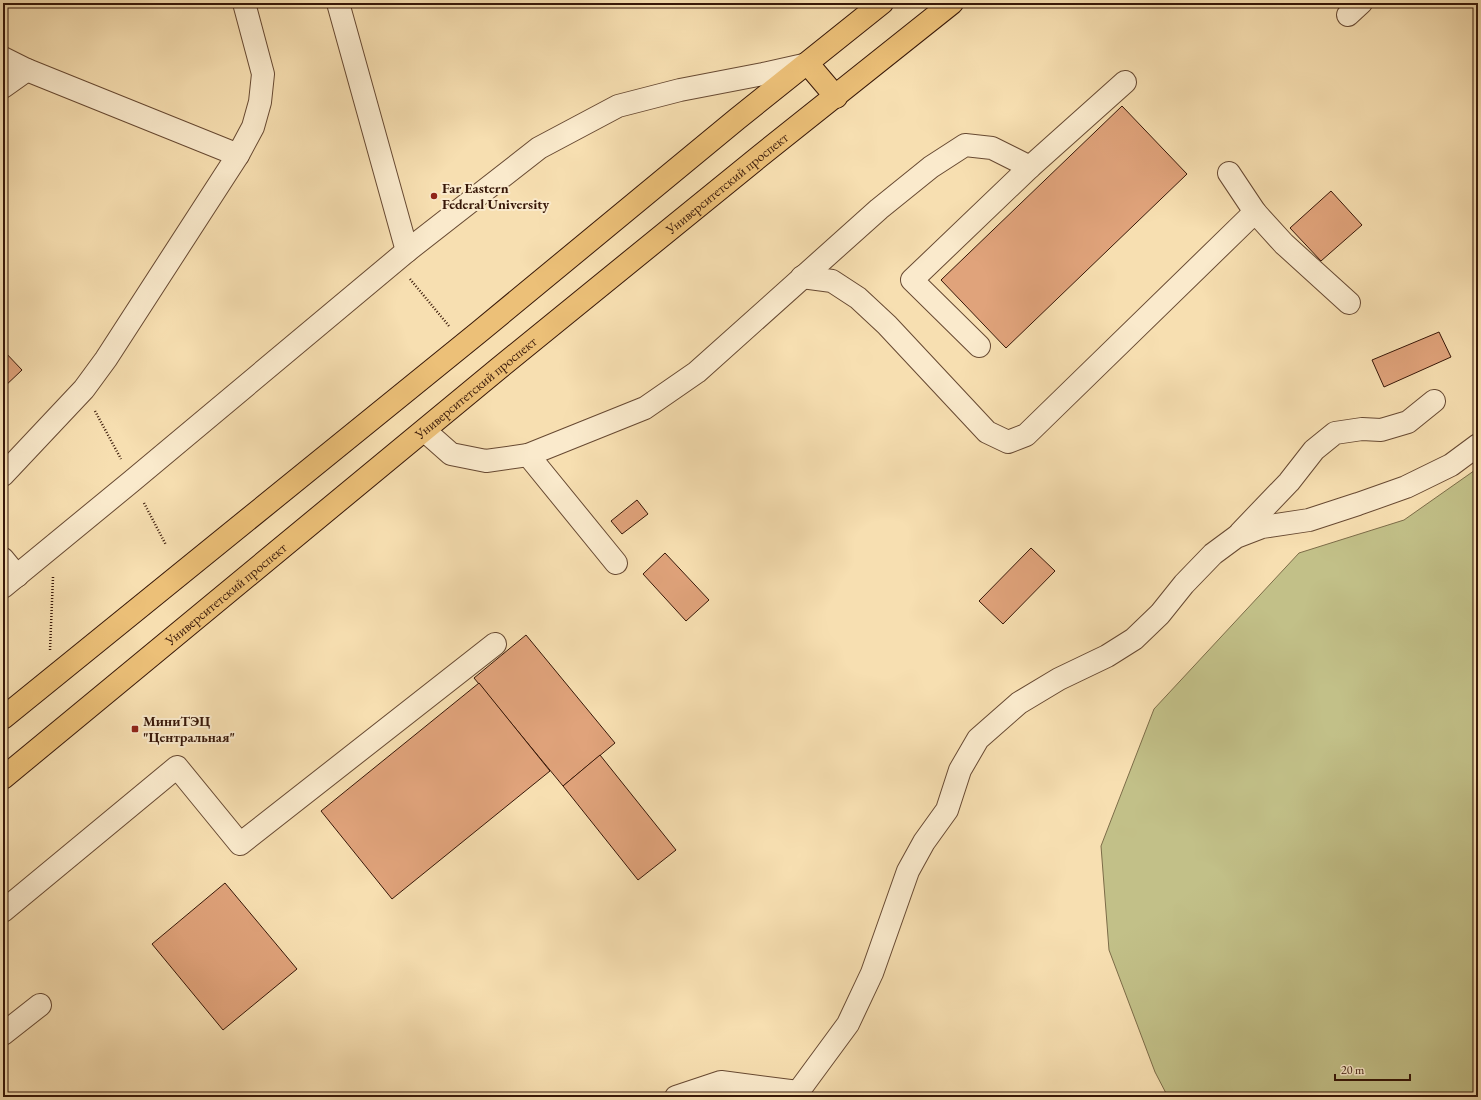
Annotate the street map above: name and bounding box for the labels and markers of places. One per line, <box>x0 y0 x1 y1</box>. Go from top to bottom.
place label: Far Eastern Federal University <box>442 179 550 213</box>
marker: Far Eastern Federal University <box>429 191 439 201</box>
place label: МиниТЭЦ "Центральная" <box>143 712 235 746</box>
marker: МиниТЭЦ "Центральная" <box>130 724 140 734</box>

